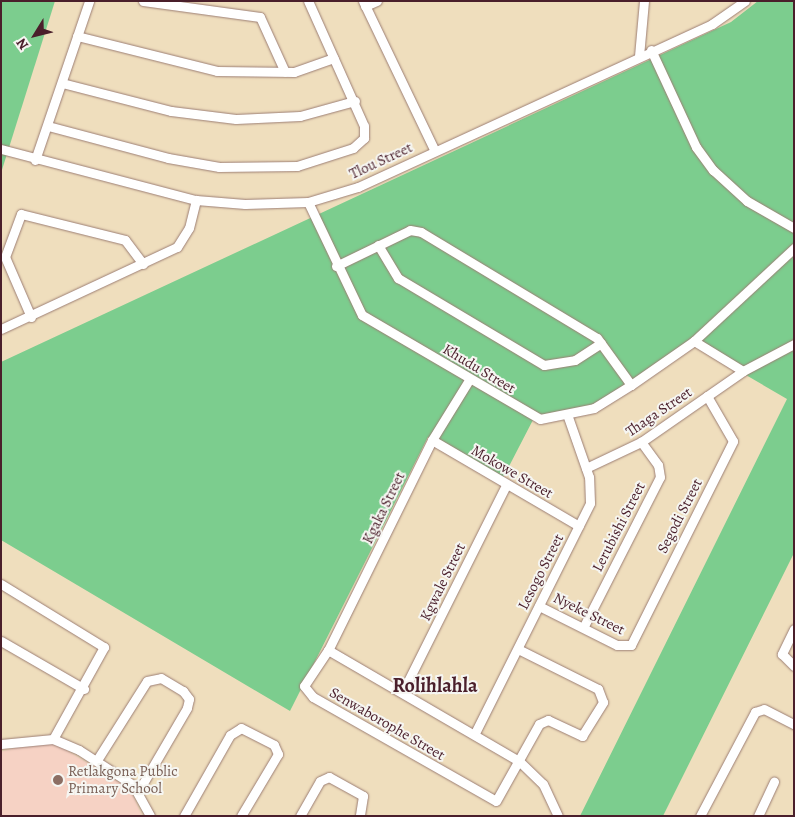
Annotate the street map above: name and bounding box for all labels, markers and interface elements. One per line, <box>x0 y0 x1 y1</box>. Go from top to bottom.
north arrow <box>10 10 60 60</box>
text: N <box>12 34 33 54</box>
street label: Tlou Street <box>347 139 415 183</box>
street label: Khudu Street <box>439 340 519 398</box>
street label: Thaga Street <box>622 383 696 441</box>
street label: Mokowe Street <box>468 441 556 503</box>
street label: Kgaka Street <box>359 469 409 547</box>
street label: Segodi Street <box>654 476 706 556</box>
street label: Lerubishi Street <box>589 479 649 575</box>
street label: Lesogo Street <box>514 531 568 613</box>
street label: Kgwale Street <box>416 540 470 624</box>
street label: Nyeke Street <box>550 589 628 639</box>
district label: Rolihlahla <box>392 673 478 697</box>
street label: Senwaborophe Street <box>326 684 448 764</box>
place label: Retlakgona Public Primary School <box>68 762 178 797</box>
marker: Retlakgona Public Primary School <box>52 774 64 786</box>

